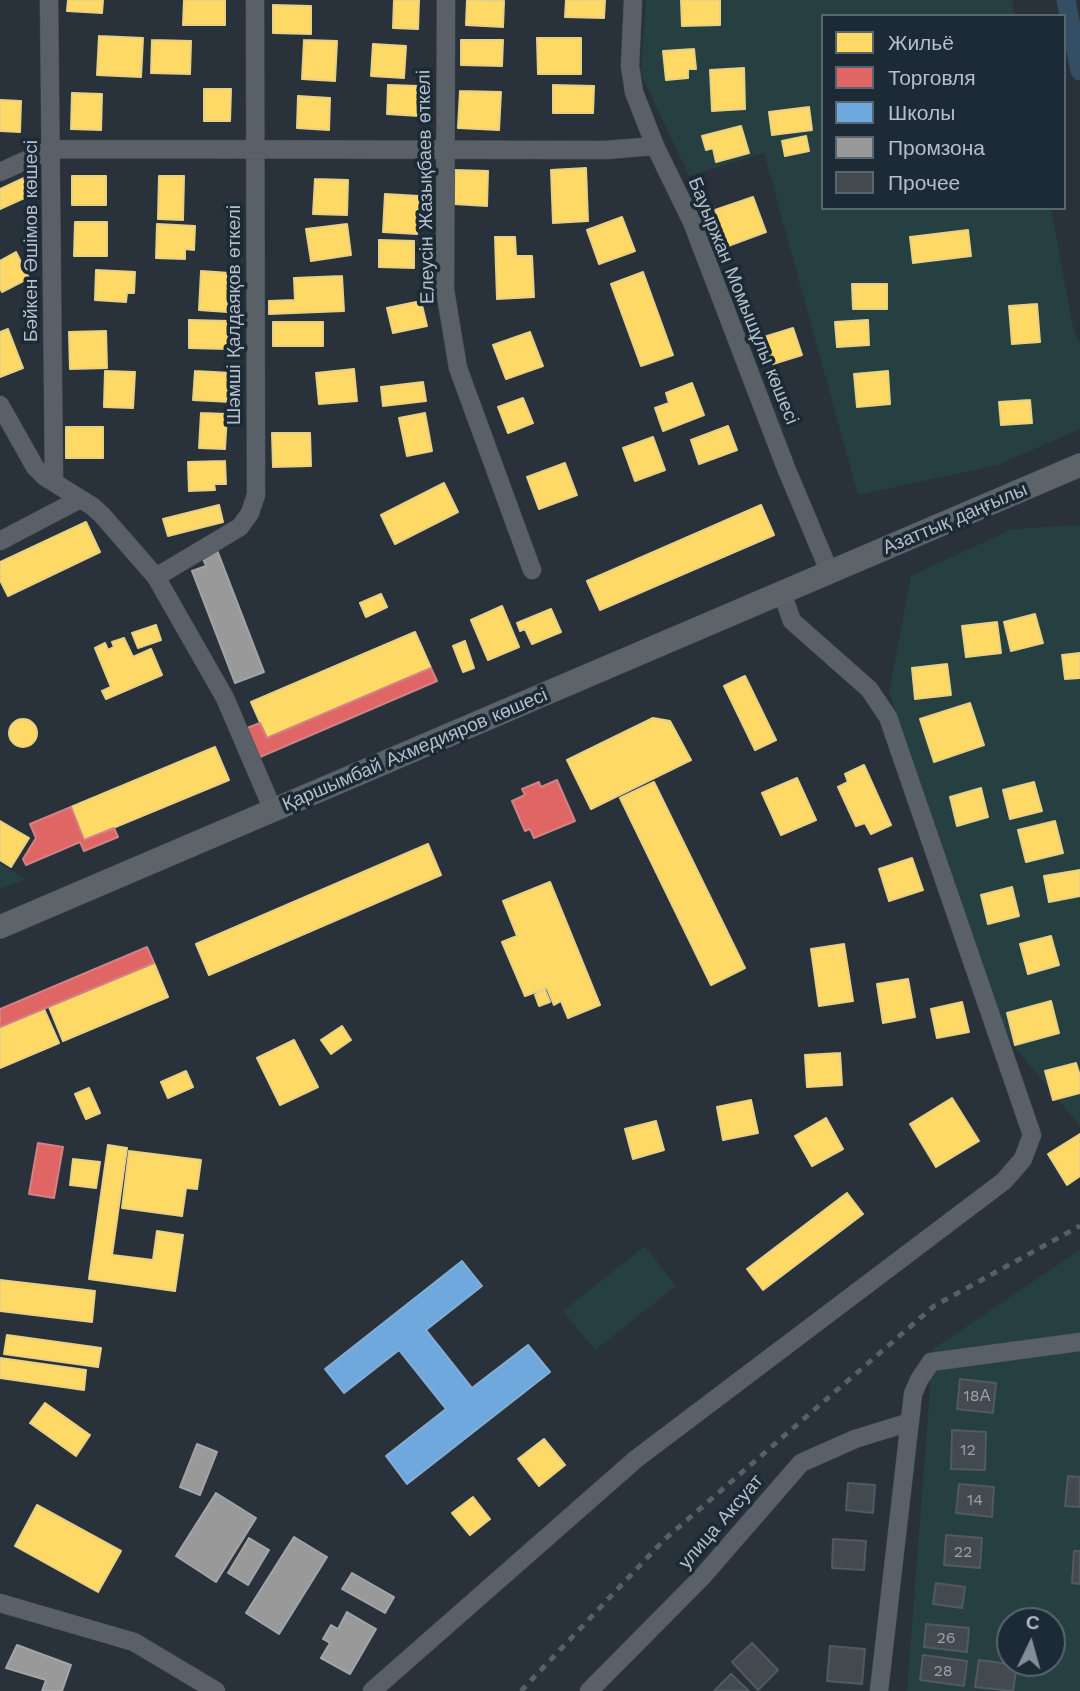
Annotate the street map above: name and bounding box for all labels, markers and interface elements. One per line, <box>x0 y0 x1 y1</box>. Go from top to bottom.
legend <box>821 14 1066 210</box>
text: Жильё <box>888 30 954 55</box>
text: Торговля <box>888 65 976 90</box>
street label: Елеусін Жазықбаев өткелі <box>413 70 439 304</box>
text: Школы <box>888 100 955 125</box>
text: Промзона <box>888 135 985 160</box>
street label: Бәйкен Әшімов көшесі <box>20 140 42 342</box>
text: Прочее <box>888 170 960 195</box>
street label: Бауыржан Момышұлы көшесі <box>683 174 803 428</box>
street label: Шәмші Қалдаяқов өткелі <box>223 205 245 425</box>
street label: Азаттық даңғылы <box>879 478 1031 560</box>
street label: Қаршымбай Ахмедияров көшесі <box>279 684 551 816</box>
house number: 18А <box>964 1386 990 1406</box>
house number: 12 <box>960 1440 976 1460</box>
street label: улица Аксуат <box>674 1470 768 1574</box>
house number: 14 <box>967 1490 983 1510</box>
house number: 22 <box>954 1542 972 1562</box>
north arrow <box>996 1607 1066 1677</box>
text: С <box>1025 1611 1041 1635</box>
house number: 26 <box>936 1628 956 1648</box>
house number: 28 <box>933 1661 953 1681</box>

